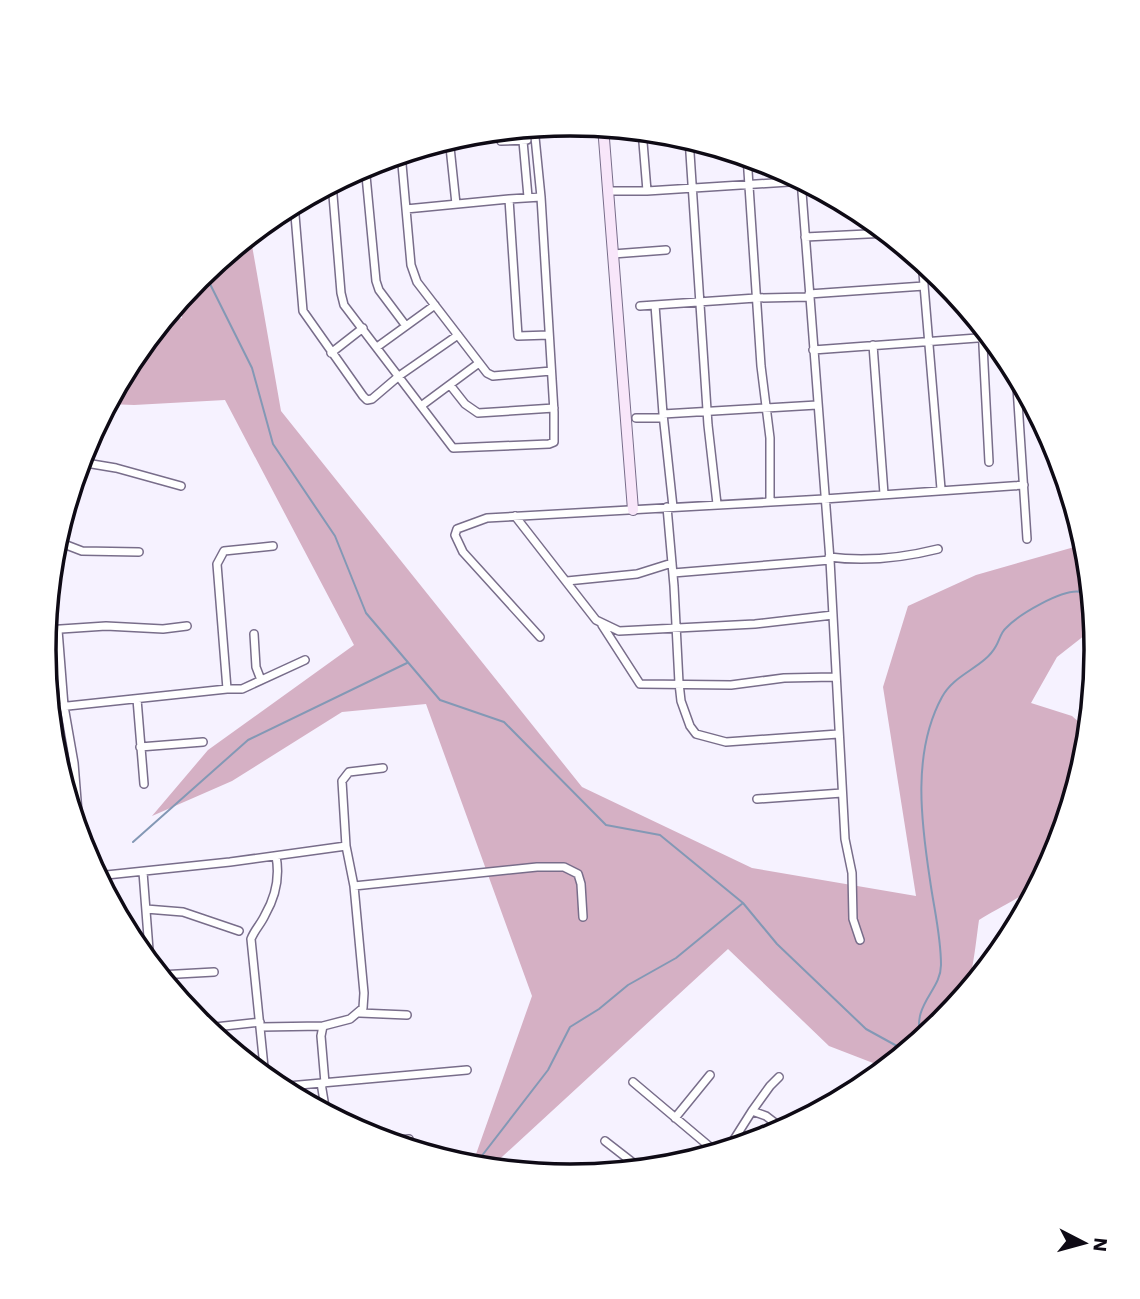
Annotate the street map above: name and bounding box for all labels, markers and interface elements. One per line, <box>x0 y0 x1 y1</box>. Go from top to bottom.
north arrow <box>1049 1208 1119 1278</box>
text: N <box>1088 1237 1113 1253</box>

